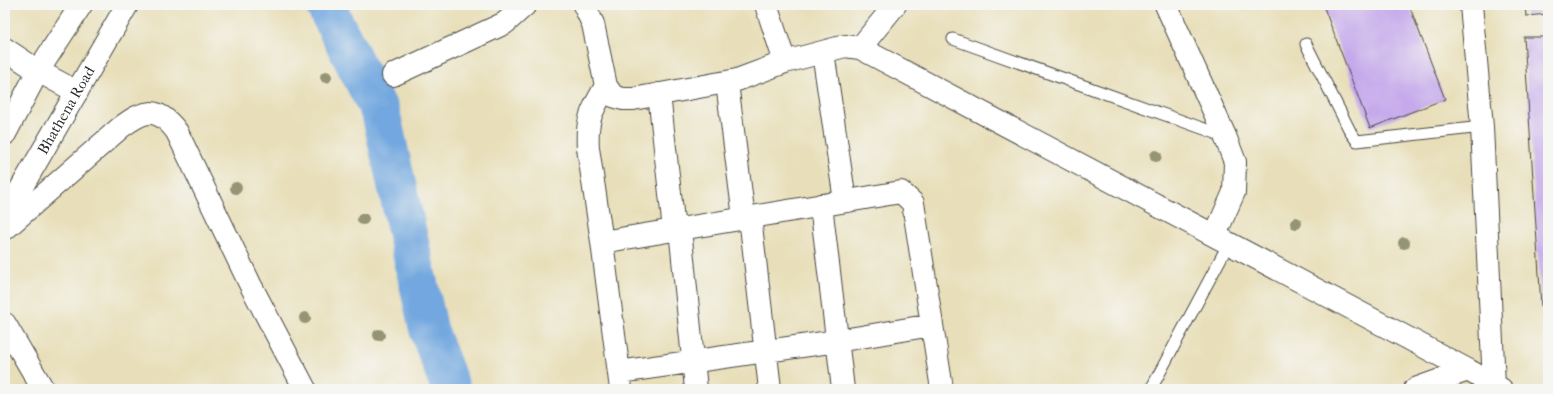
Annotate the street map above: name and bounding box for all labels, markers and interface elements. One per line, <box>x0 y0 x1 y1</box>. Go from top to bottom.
street label: Bhathena Road <box>34 62 99 158</box>

